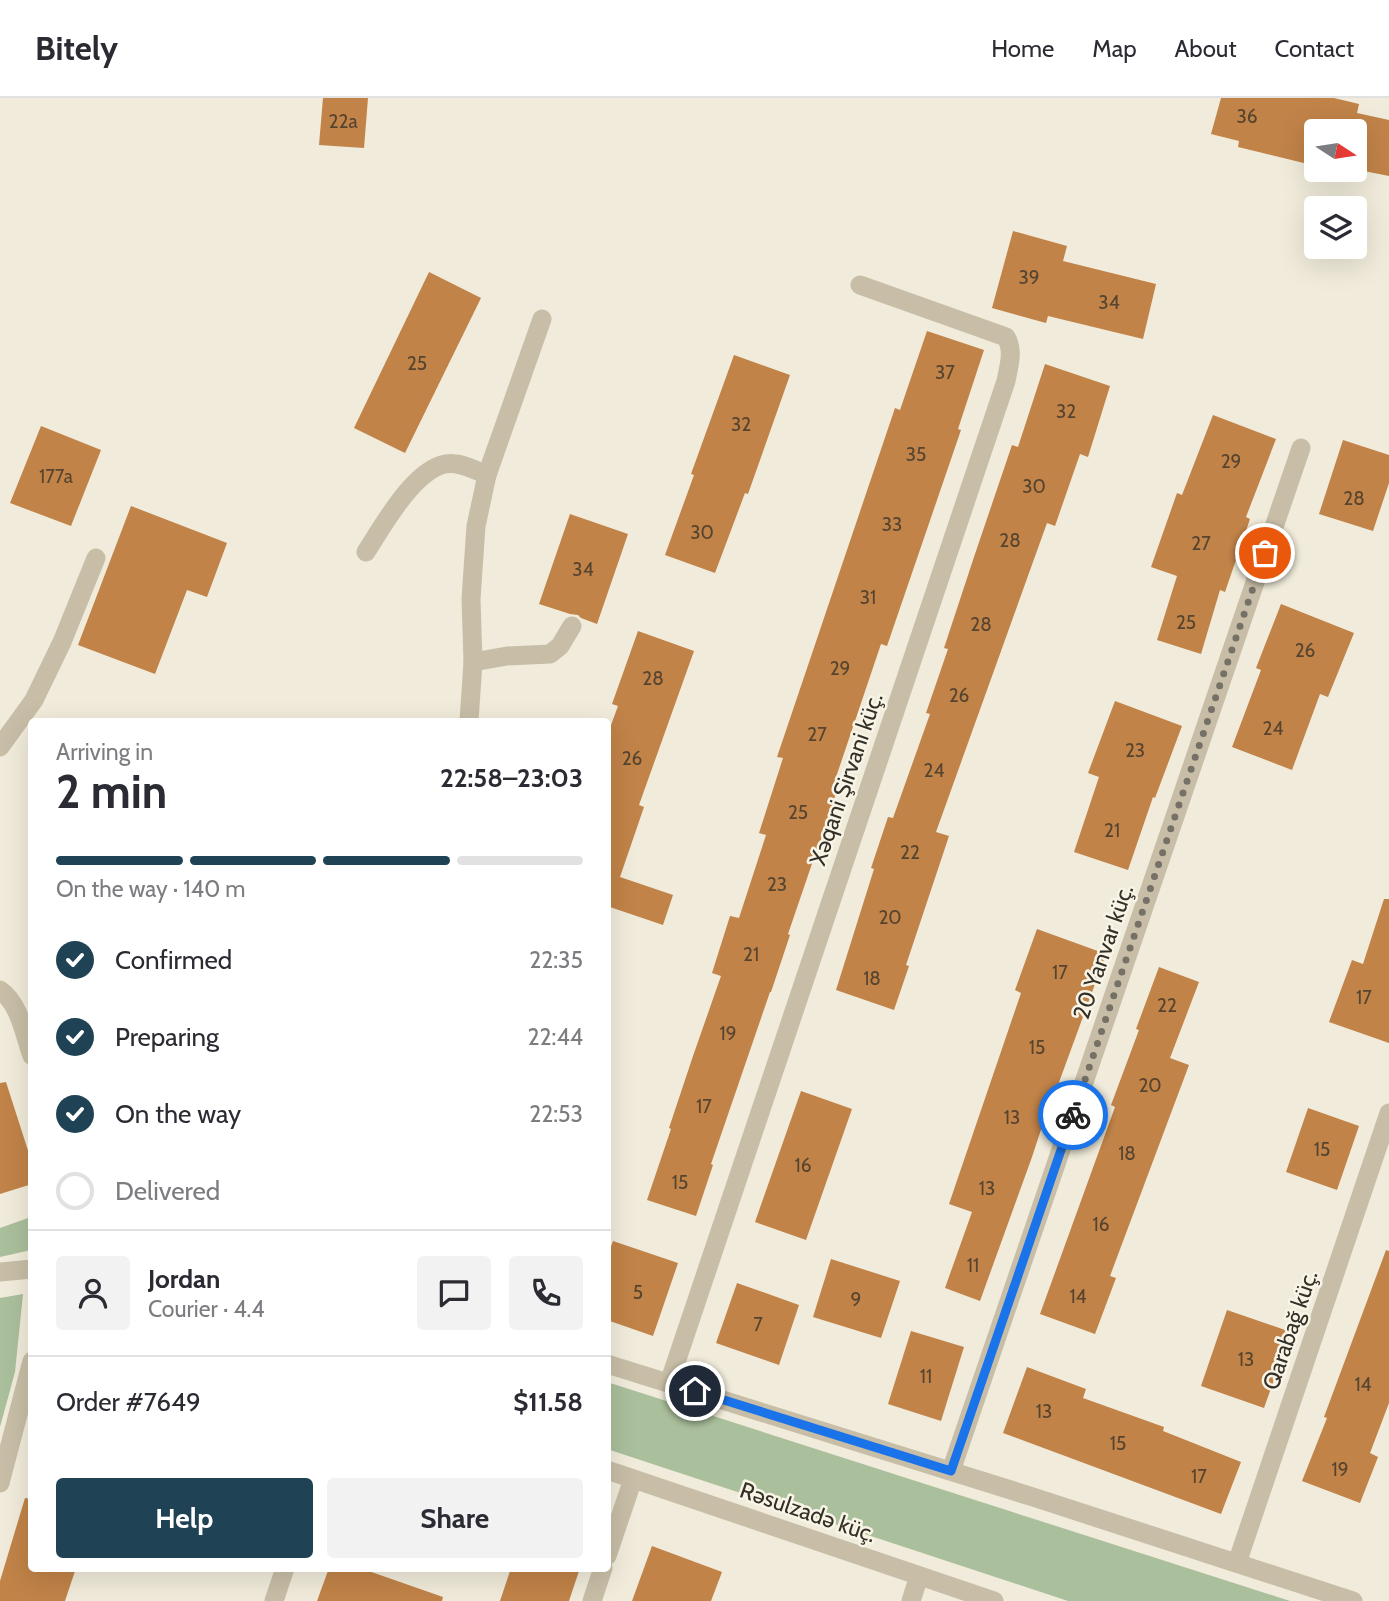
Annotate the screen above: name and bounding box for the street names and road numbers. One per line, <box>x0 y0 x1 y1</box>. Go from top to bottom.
street label: Xəqani Şirvani küç. <box>803 689 889 869</box>
street label: 20 Yanvar küç. <box>1067 881 1139 1023</box>
street label: Qarabağ küç. <box>1256 1266 1324 1394</box>
street label: Rəsulzadə küç. <box>736 1476 880 1548</box>

